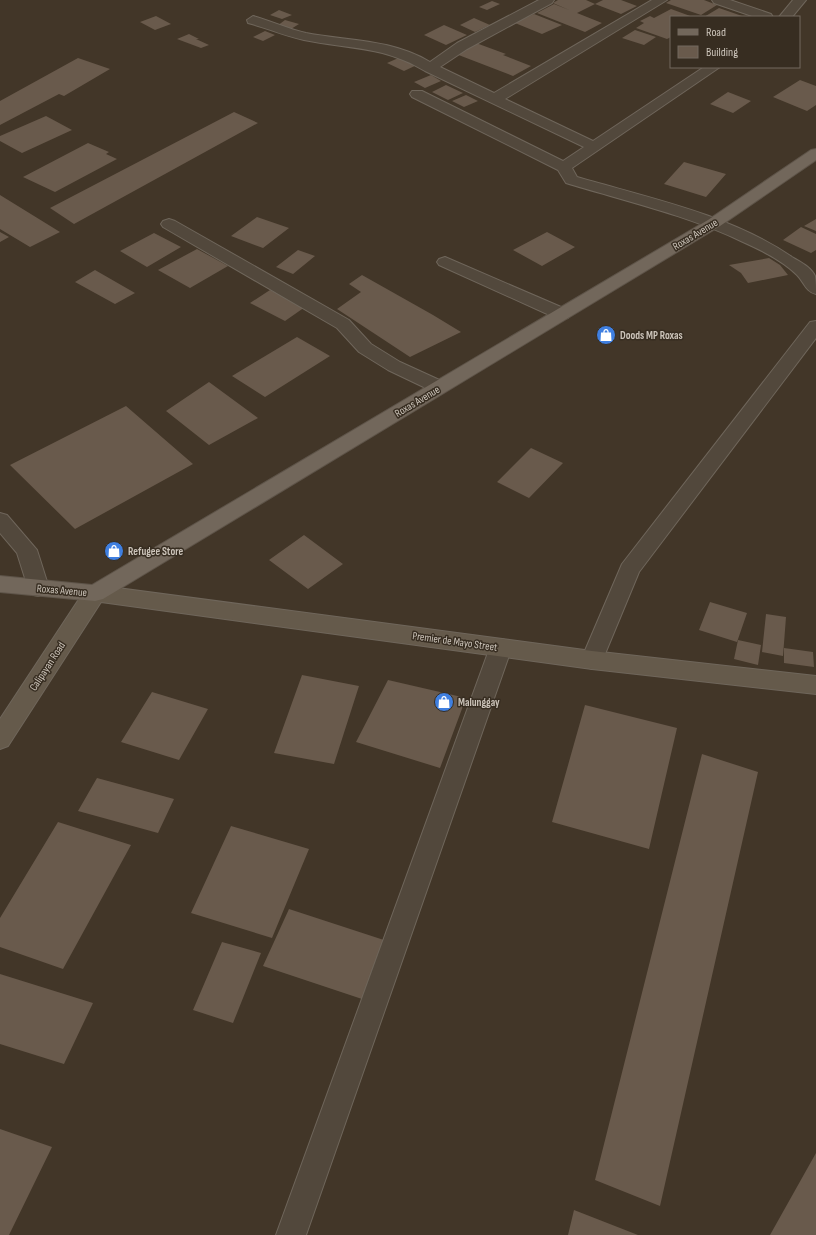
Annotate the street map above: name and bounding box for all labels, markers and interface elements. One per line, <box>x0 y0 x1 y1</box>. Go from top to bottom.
legend <box>670 16 800 68</box>
text: Road <box>706 25 726 40</box>
text: Building <box>706 45 738 60</box>
street label: Roxas Avenue <box>670 216 720 253</box>
shop icon: Doods MP Roxas <box>595 324 617 346</box>
place label: Doods MP Roxas <box>620 329 683 342</box>
street label: Roxas Avenue <box>392 383 442 420</box>
shop icon: Refugee Store <box>103 540 125 562</box>
place label: Refugee Store <box>128 545 184 558</box>
street label: Roxas Avenue <box>36 582 88 599</box>
street label: Premier de Mayo Street <box>412 629 499 654</box>
street label: Calipayan Road <box>27 639 68 693</box>
shop icon: Malunggay <box>433 691 455 713</box>
place label: Malunggay <box>458 696 500 709</box>

